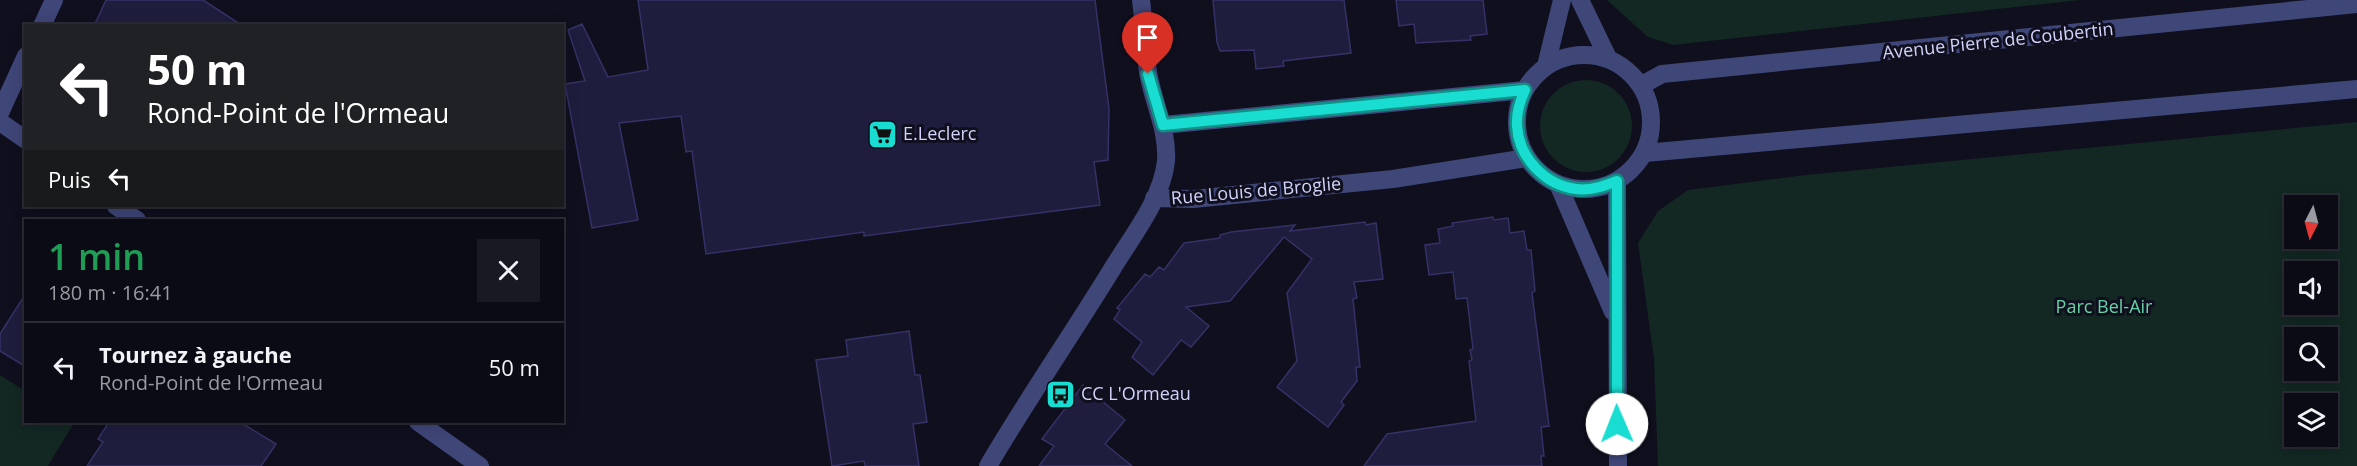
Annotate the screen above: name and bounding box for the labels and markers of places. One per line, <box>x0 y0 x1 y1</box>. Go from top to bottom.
pin <box>1122 12 1173 74</box>
supermarket icon: E.Leclerc <box>866 118 898 150</box>
place label: E.Leclerc <box>903 121 977 145</box>
bus stop icon: CC L'Ormeau <box>1044 378 1076 410</box>
place label: CC L'Ormeau <box>1081 381 1191 405</box>

